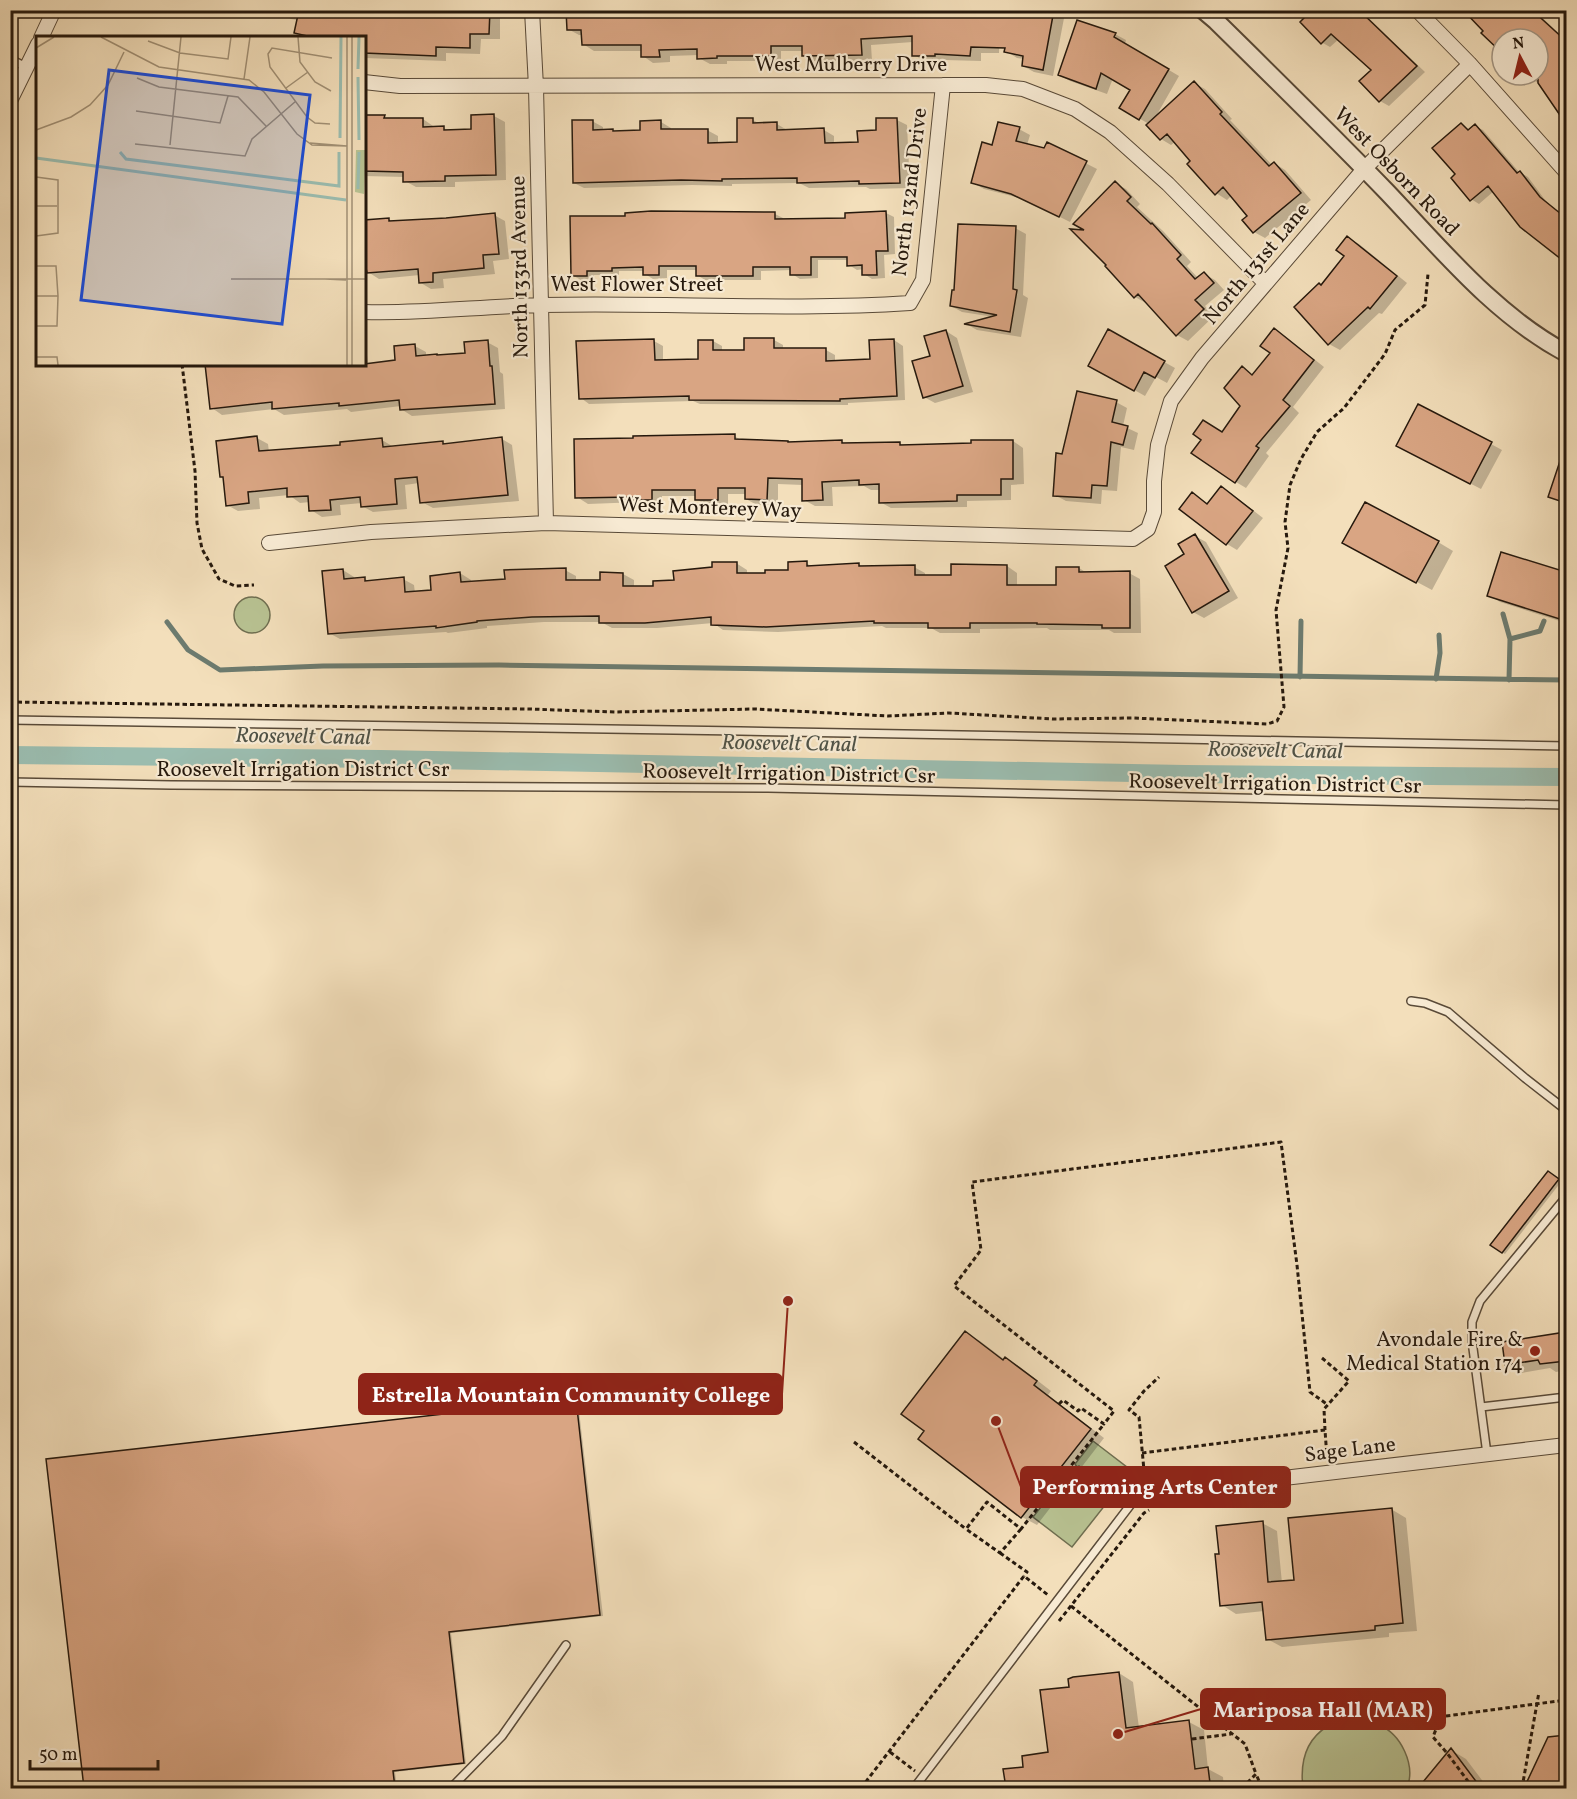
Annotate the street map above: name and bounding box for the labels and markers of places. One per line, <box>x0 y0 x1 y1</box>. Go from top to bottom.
place label: Avondale Fire & Medical Station 174 <box>1346 1326 1523 1379</box>
marker: Avondale Fire & Medical Station 174 <box>1528 1344 1542 1358</box>
callout: Estrella Mountain Community College <box>359 1374 782 1414</box>
callout: Performing Arts Center <box>1021 1467 1290 1507</box>
callout: Mariposa Hall (MAR) <box>1201 1689 1445 1729</box>

